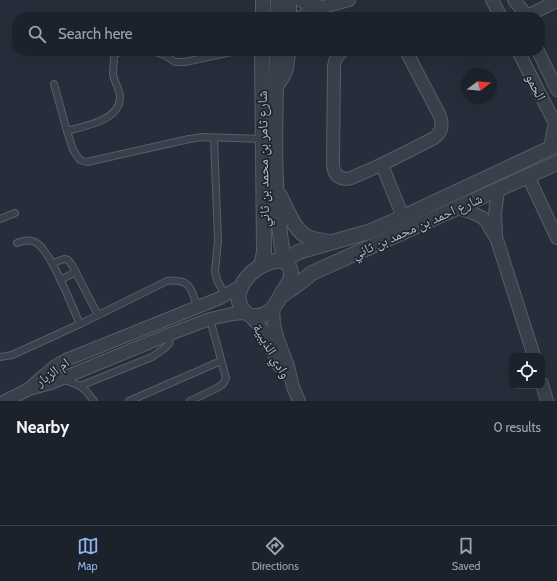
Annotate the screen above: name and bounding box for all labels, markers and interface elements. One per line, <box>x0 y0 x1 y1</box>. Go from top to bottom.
search box <box>12 12 545 56</box>
icon: search <box>26 23 48 45</box>
text: Search here <box>58 25 133 43</box>
north arrow <box>461 68 497 104</box>
street label: الحمو <box>522 70 550 104</box>
street label: شارع ثامر بن محمد بن ثاني <box>253 90 276 228</box>
street label: شارع احمد بن محمد بن ثاني <box>349 189 486 265</box>
street label: وادي الذيبية <box>247 320 295 383</box>
map controls <box>509 353 545 389</box>
button: locate <box>509 353 545 389</box>
street label: ام الزبار <box>30 354 73 392</box>
text: Nearby <box>16 417 69 437</box>
text: 0 results <box>493 419 541 435</box>
tab: Map <box>77 535 99 573</box>
tab: Directions <box>252 535 299 573</box>
tab: Saved <box>452 535 480 573</box>

